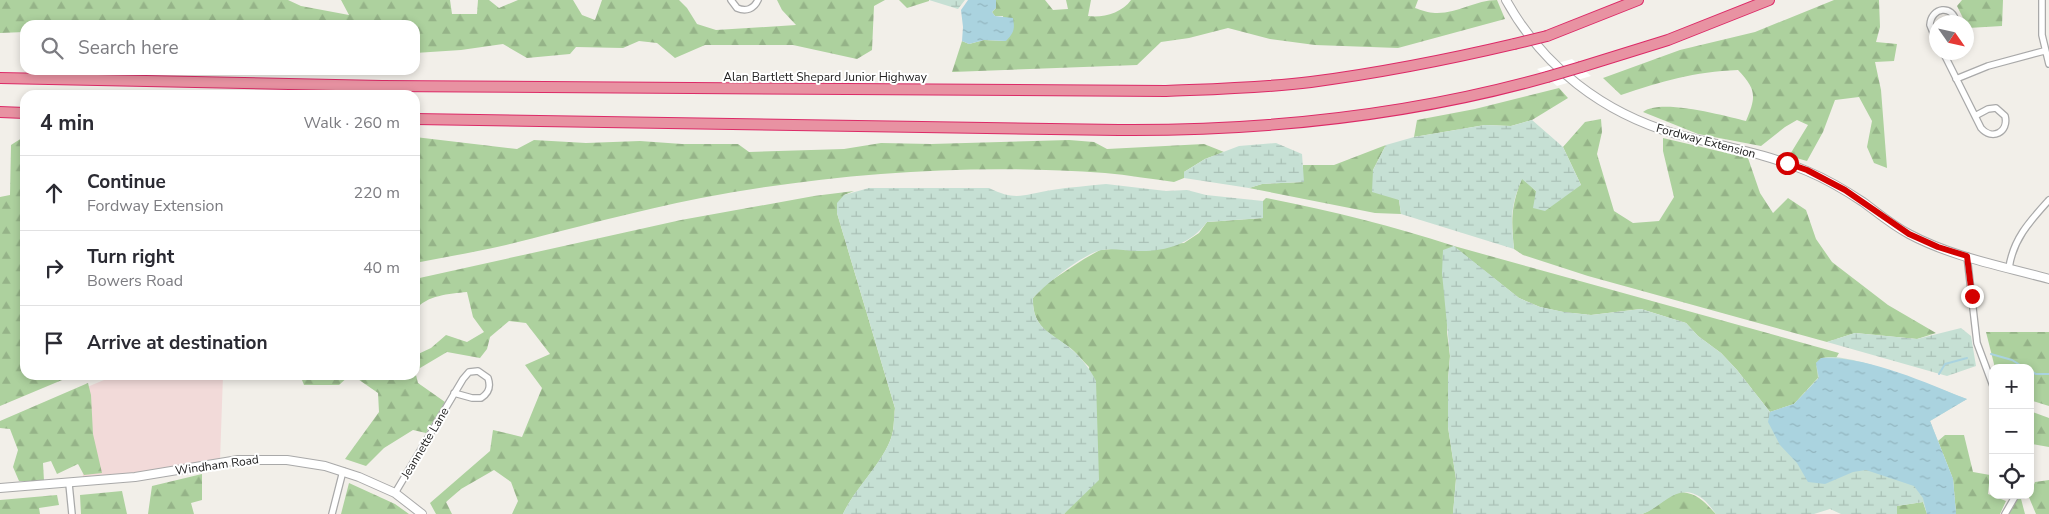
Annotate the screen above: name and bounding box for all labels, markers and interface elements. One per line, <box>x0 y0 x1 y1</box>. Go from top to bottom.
north arrow <box>1929 15 1974 60</box>
search box <box>20 20 420 75</box>
icon: search <box>38 34 66 62</box>
text: Search here <box>78 35 179 61</box>
street label: Alan Bartlett Shepard Junior Highway <box>723 69 928 85</box>
text: 4 min <box>40 109 94 137</box>
text: Walk · 260 m <box>304 112 400 134</box>
street label: Fordway Extension <box>1654 120 1758 162</box>
route start <box>1776 152 1799 175</box>
text: Continue <box>87 169 166 195</box>
icon: ahead <box>40 179 68 207</box>
text: 220 m <box>353 182 400 204</box>
text: Fordway Extension <box>87 195 224 217</box>
text: Turn right <box>87 244 174 270</box>
icon: right <box>40 254 68 282</box>
text: 40 m <box>363 257 400 279</box>
text: Bowers Road <box>87 270 183 292</box>
route end <box>1961 285 1984 308</box>
icon: arrive <box>40 329 68 357</box>
text: Arrive at destination <box>87 330 268 356</box>
map controls <box>1989 364 2034 499</box>
button: + <box>1989 364 2034 409</box>
street label: Jeannette Lane <box>397 404 453 482</box>
button: − <box>1989 409 2034 454</box>
street label: Windham Road <box>174 451 260 479</box>
button: locate <box>1989 454 2034 499</box>

